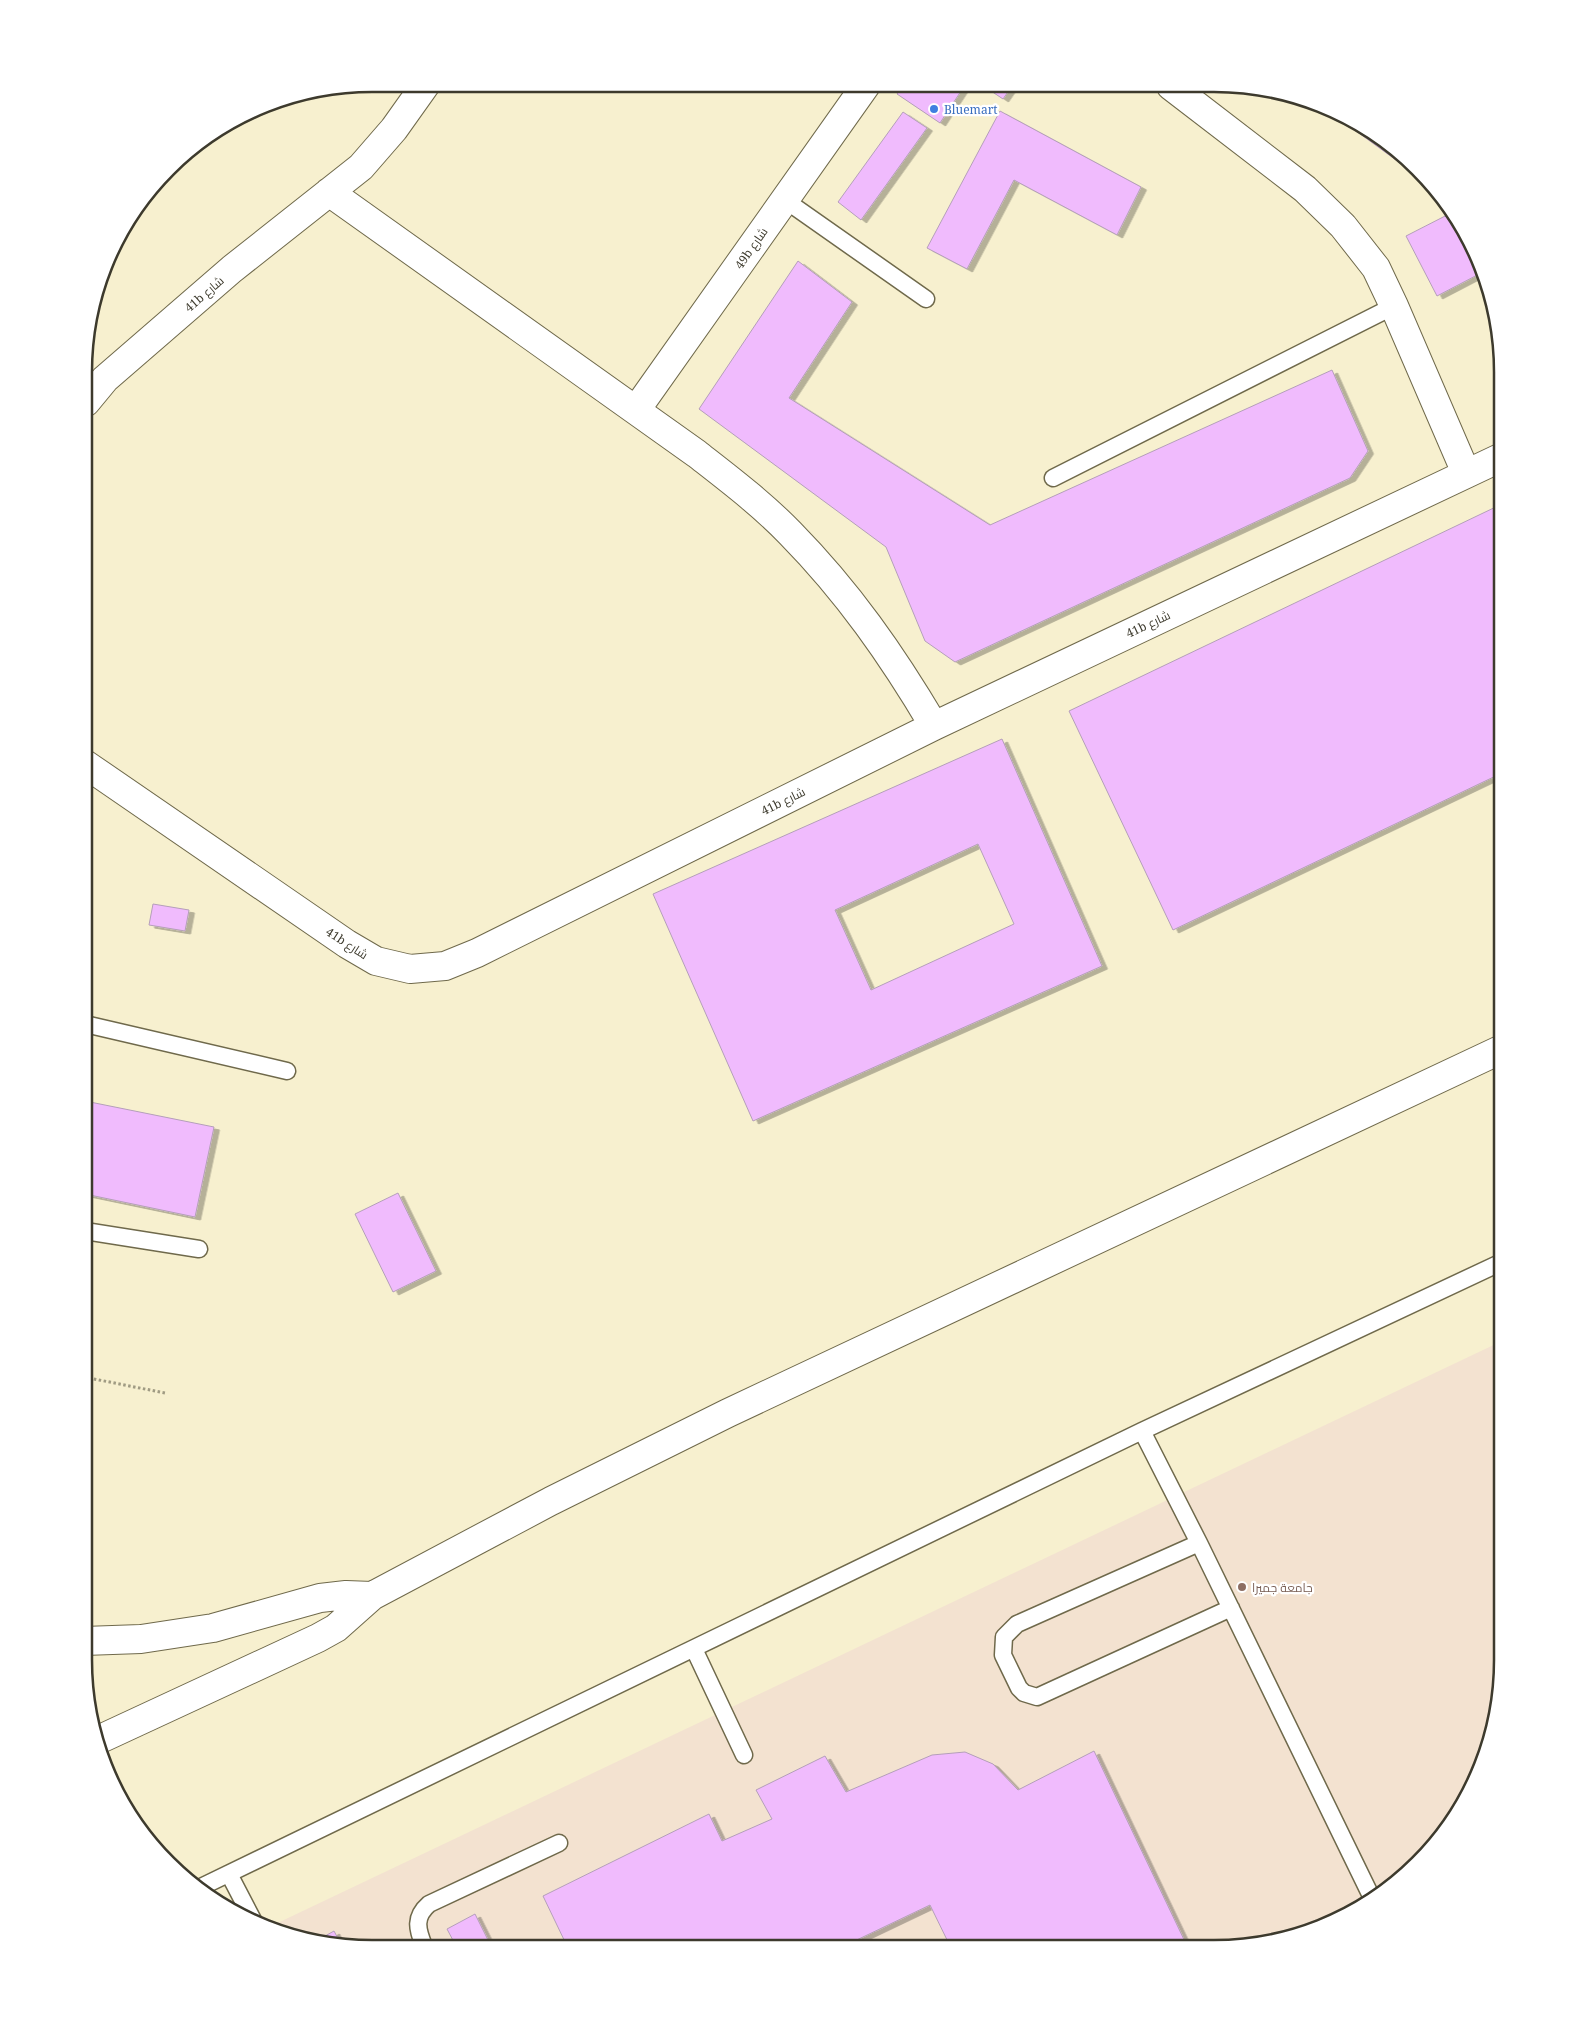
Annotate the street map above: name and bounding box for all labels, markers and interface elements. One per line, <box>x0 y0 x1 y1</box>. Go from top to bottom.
place label: Bluemart <box>944 101 998 118</box>
marker: Bluemart <box>928 103 940 115</box>
street label: 49b شارع <box>731 224 772 272</box>
street label: 41b شارع <box>181 272 227 316</box>
street label: 41b شارع <box>1123 606 1173 642</box>
street label: 41b شارع <box>758 783 808 819</box>
street label: 41b شارع <box>323 923 371 963</box>
place label: جامعة جميرا <box>1252 1579 1313 1596</box>
marker: جامعة جميرا <box>1236 1581 1248 1593</box>

